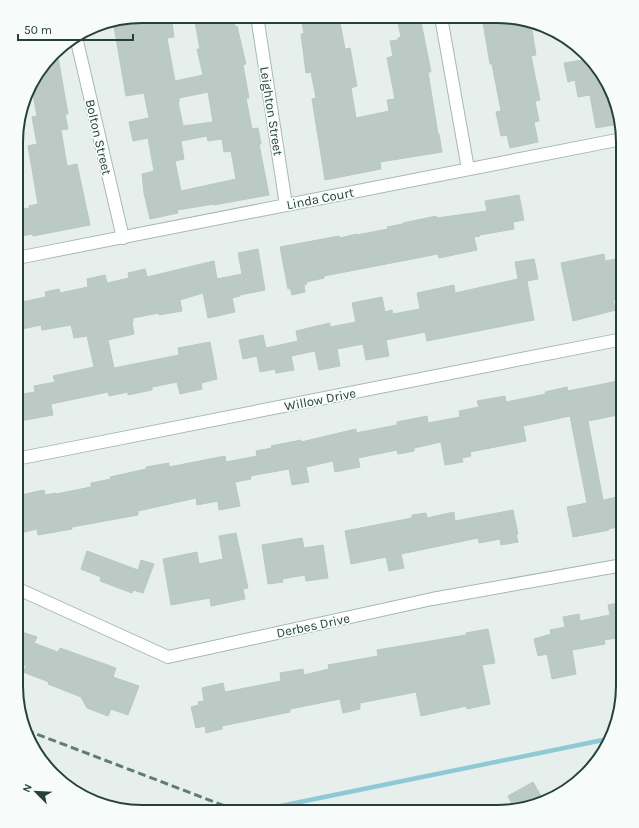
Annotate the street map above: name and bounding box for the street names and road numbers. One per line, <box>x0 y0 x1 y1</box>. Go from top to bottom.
street label: Leighton Street <box>257 65 286 157</box>
street label: Bolton Street <box>82 98 115 177</box>
street label: Linda Court <box>285 185 355 212</box>
street label: Willow Drive <box>283 385 358 414</box>
street label: Derbes Drive <box>275 610 351 641</box>

